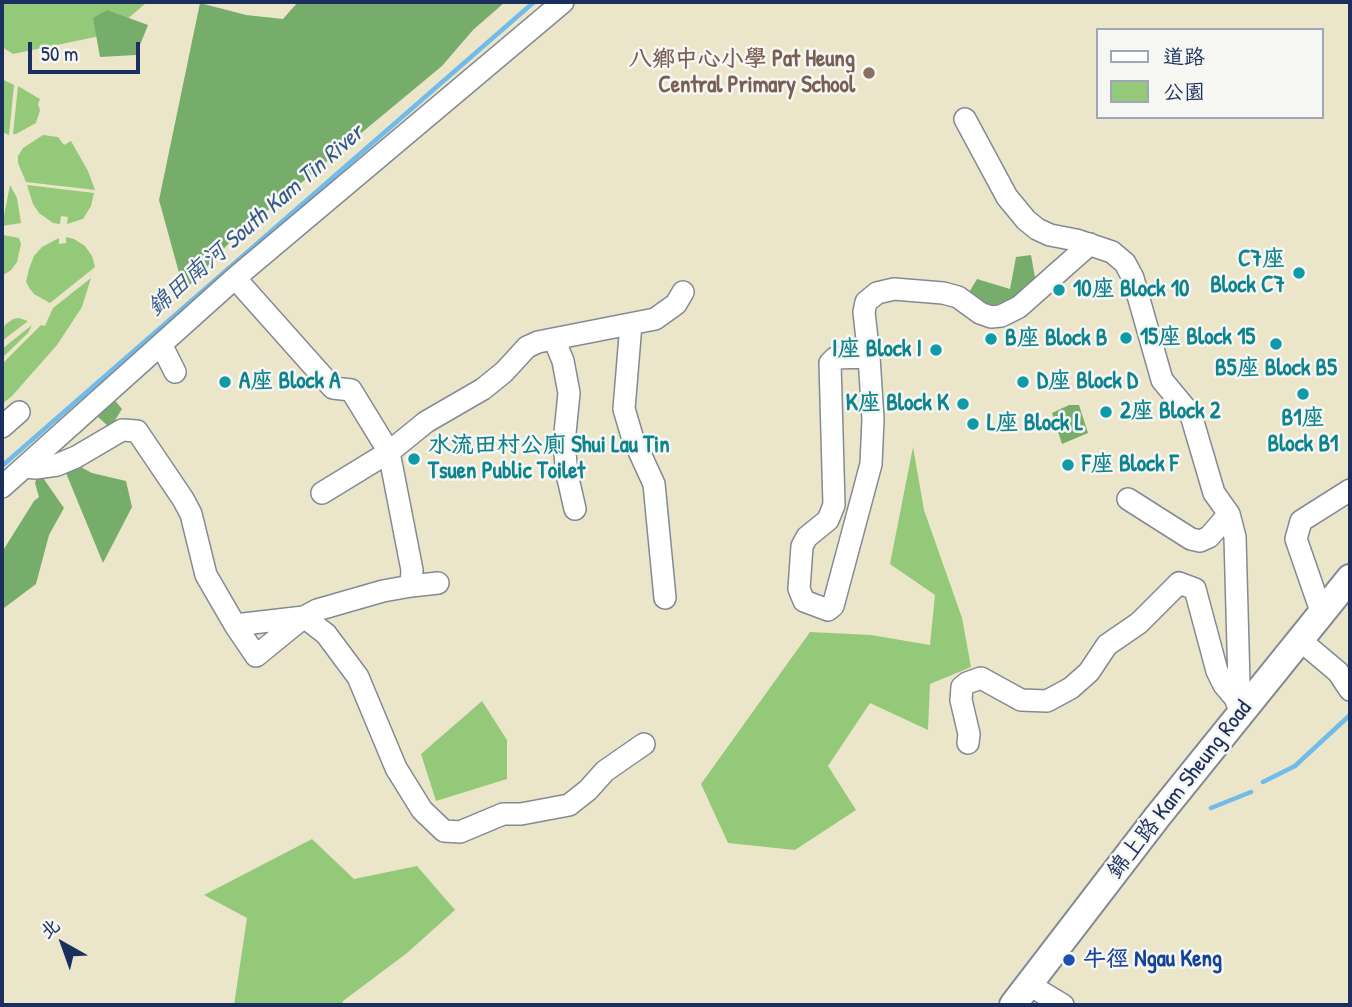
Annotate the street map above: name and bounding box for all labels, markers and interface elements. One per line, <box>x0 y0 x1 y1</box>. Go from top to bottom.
scale bar <box>32 28 144 72</box>
legend <box>1096 28 1324 119</box>
text: 50 m <box>41 39 78 68</box>
text: 道路 <box>1163 42 1205 71</box>
place label: 八鄉中心小學 Pat Heung Central Primary School <box>629 46 855 100</box>
marker: 八鄉中心小學 Pat Heung Central Primary School <box>861 65 877 81</box>
text: 公園 <box>1163 77 1205 106</box>
water label: 錦田南河 South Kam Tin River <box>142 119 370 323</box>
place label: C7座 Block C7 <box>1210 246 1285 300</box>
marker: C7座 Block C7 <box>1291 265 1307 281</box>
place label: 10座 Block 10 <box>1073 276 1189 304</box>
marker: 10座 Block 10 <box>1051 282 1067 298</box>
place label: 15座 Block 15 <box>1140 324 1255 352</box>
place label: B座 Block B <box>1005 325 1107 353</box>
marker: 15座 Block 15 <box>1118 330 1134 346</box>
marker: B座 Block B <box>983 331 999 347</box>
place label: I座 Block I <box>832 336 922 364</box>
marker: B5座 Block B5 <box>1268 336 1284 352</box>
marker: I座 Block I <box>928 342 944 358</box>
place label: B5座 Block B5 <box>1215 355 1337 383</box>
place label: A座 Block A <box>239 368 341 396</box>
place label: D座 Block D <box>1037 368 1138 396</box>
marker: A座 Block A <box>217 374 233 390</box>
marker: D座 Block D <box>1015 374 1031 390</box>
marker: B1座 Block B1 <box>1295 386 1311 402</box>
place label: K座 Block K <box>846 390 949 418</box>
marker: K座 Block K <box>955 396 971 412</box>
place label: 2座 Block 2 <box>1120 398 1221 426</box>
marker: 2座 Block 2 <box>1098 404 1114 420</box>
place label: B1座 Block B1 <box>1268 405 1338 459</box>
place label: L座 Block L <box>987 410 1083 438</box>
marker: L座 Block L <box>965 416 981 432</box>
place label: 水流田村公廁 Shui Lau Tin Tsuen Public Toilet <box>428 432 670 486</box>
marker: 水流田村公廁 Shui Lau Tin Tsuen Public Toilet <box>406 451 422 467</box>
place label: F座 Block F <box>1082 451 1178 479</box>
marker: F座 Block F <box>1060 457 1076 473</box>
street label: 錦上路 Kam Sheung Road <box>1102 695 1258 885</box>
north arrow <box>28 909 98 979</box>
text: 北 <box>34 912 65 944</box>
place label: 牛徑 Ngau Keng <box>1083 946 1222 974</box>
marker: 牛徑 Ngau Keng <box>1061 952 1077 968</box>

